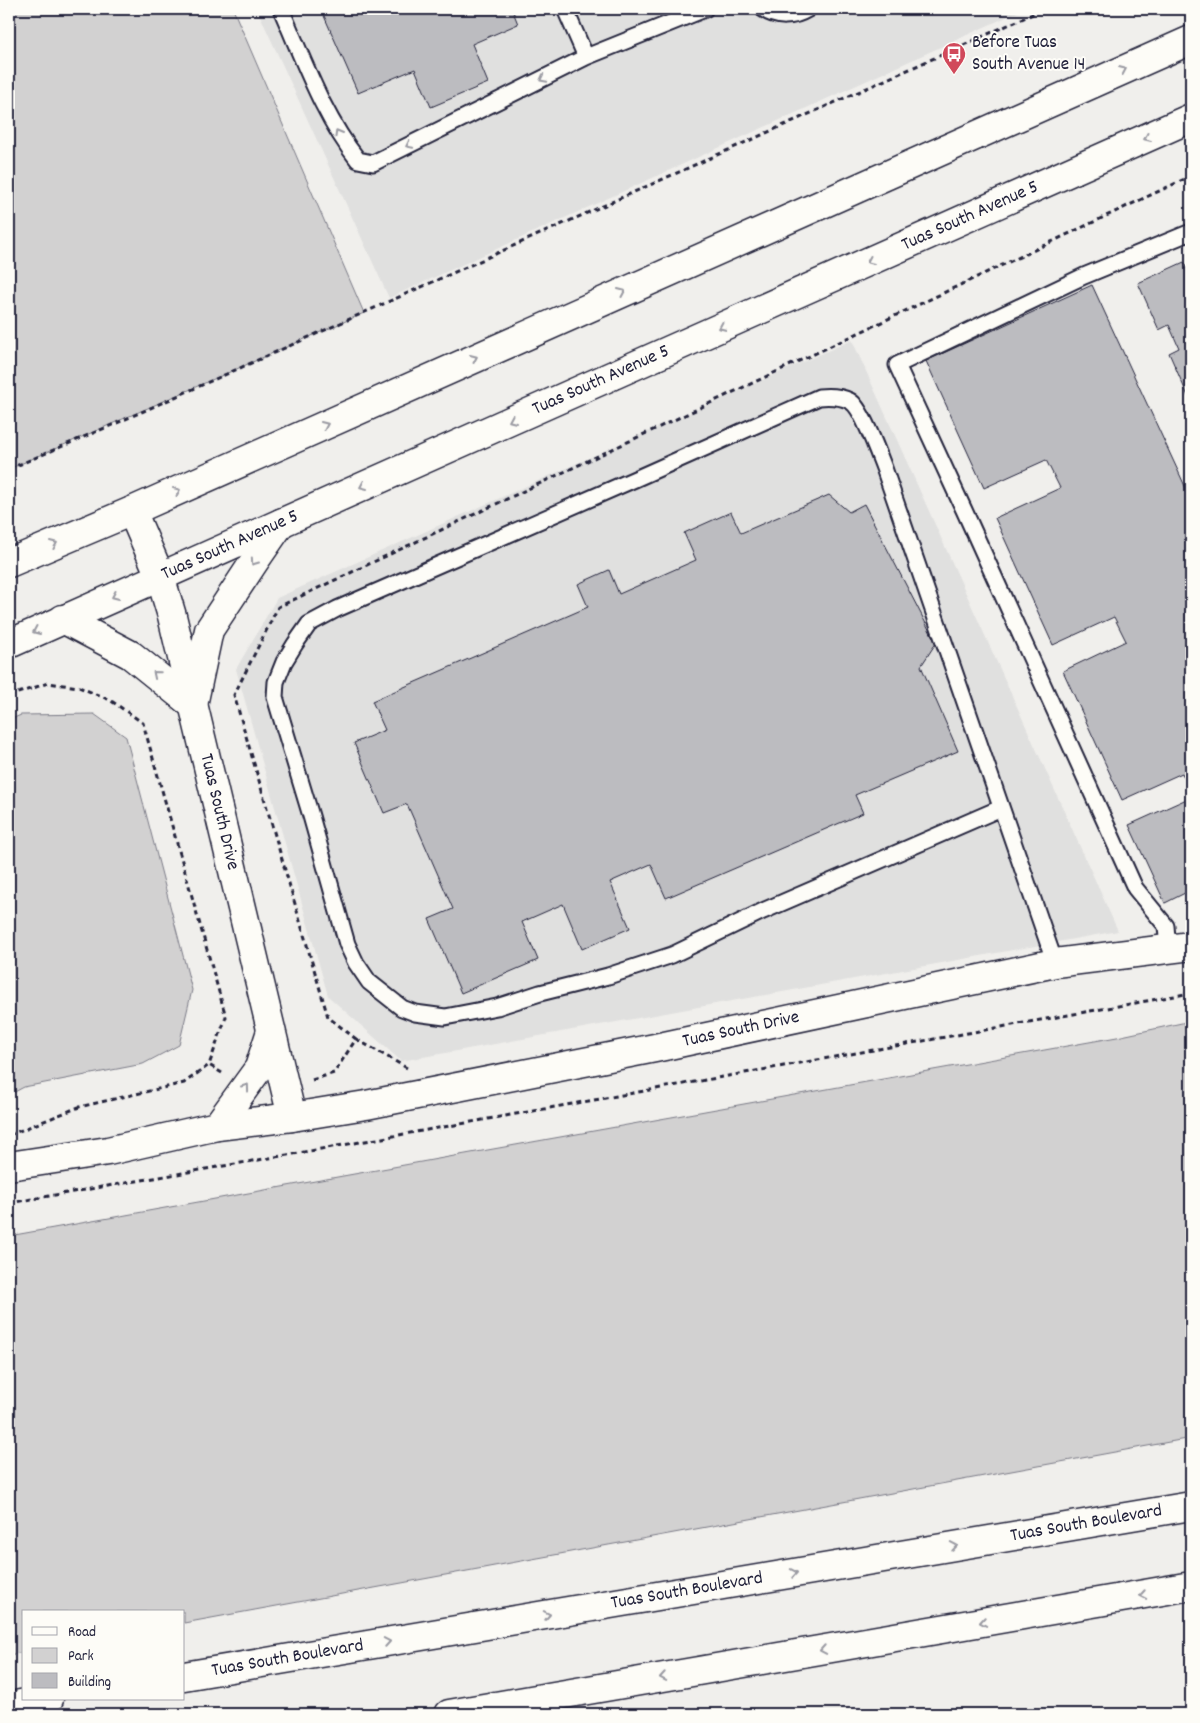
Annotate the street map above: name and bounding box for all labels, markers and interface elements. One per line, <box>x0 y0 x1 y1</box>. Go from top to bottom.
place label: Before Tuas South Avenue 14 <box>972 30 1085 79</box>
bus stop icon: Before Tuas South Avenue 14 <box>941 41 967 75</box>
one-way arrow <box>1118 65 1127 76</box>
one-way arrow <box>539 73 548 83</box>
one-way arrow <box>334 129 344 138</box>
one-way arrow <box>1143 132 1152 143</box>
one-way arrow <box>405 139 414 149</box>
street label: Tuas South Avenue 5 <box>897 174 1043 259</box>
one-way arrow <box>866 254 875 265</box>
one-way arrow <box>617 288 626 299</box>
one-way arrow <box>718 320 727 331</box>
street label: Tuas South Avenue 5 <box>528 338 674 423</box>
one-way arrow <box>469 354 478 365</box>
one-way arrow <box>508 414 517 425</box>
one-way arrow <box>320 420 329 431</box>
one-way arrow <box>359 480 368 491</box>
one-way arrow <box>172 486 181 497</box>
street label: Tuas South Avenue 5 <box>157 503 303 588</box>
one-way arrow <box>49 540 58 551</box>
one-way arrow <box>251 556 260 565</box>
one-way arrow <box>111 590 120 601</box>
one-way arrow <box>32 625 41 636</box>
one-way arrow <box>153 672 162 680</box>
street label: Tuas South Drive <box>192 751 246 873</box>
street label: Tuas South Drive <box>680 1004 802 1055</box>
one-way arrow <box>240 1083 249 1093</box>
street label: Tuas South Boulevard <box>1008 1498 1164 1550</box>
one-way arrow <box>950 1542 958 1552</box>
street label: Tuas South Boulevard <box>609 1565 765 1617</box>
one-way arrow <box>789 1569 798 1579</box>
one-way arrow <box>1139 1589 1148 1599</box>
legend <box>22 1610 185 1700</box>
one-way arrow <box>544 1610 552 1621</box>
one-way arrow <box>979 1617 987 1627</box>
text: Road <box>68 1622 96 1644</box>
street label: Tuas South Boulevard <box>210 1632 366 1685</box>
one-way arrow <box>383 1638 391 1648</box>
one-way arrow <box>819 1644 827 1654</box>
text: Park <box>68 1646 94 1668</box>
text: Building <box>68 1672 111 1694</box>
one-way arrow <box>658 1672 667 1682</box>

